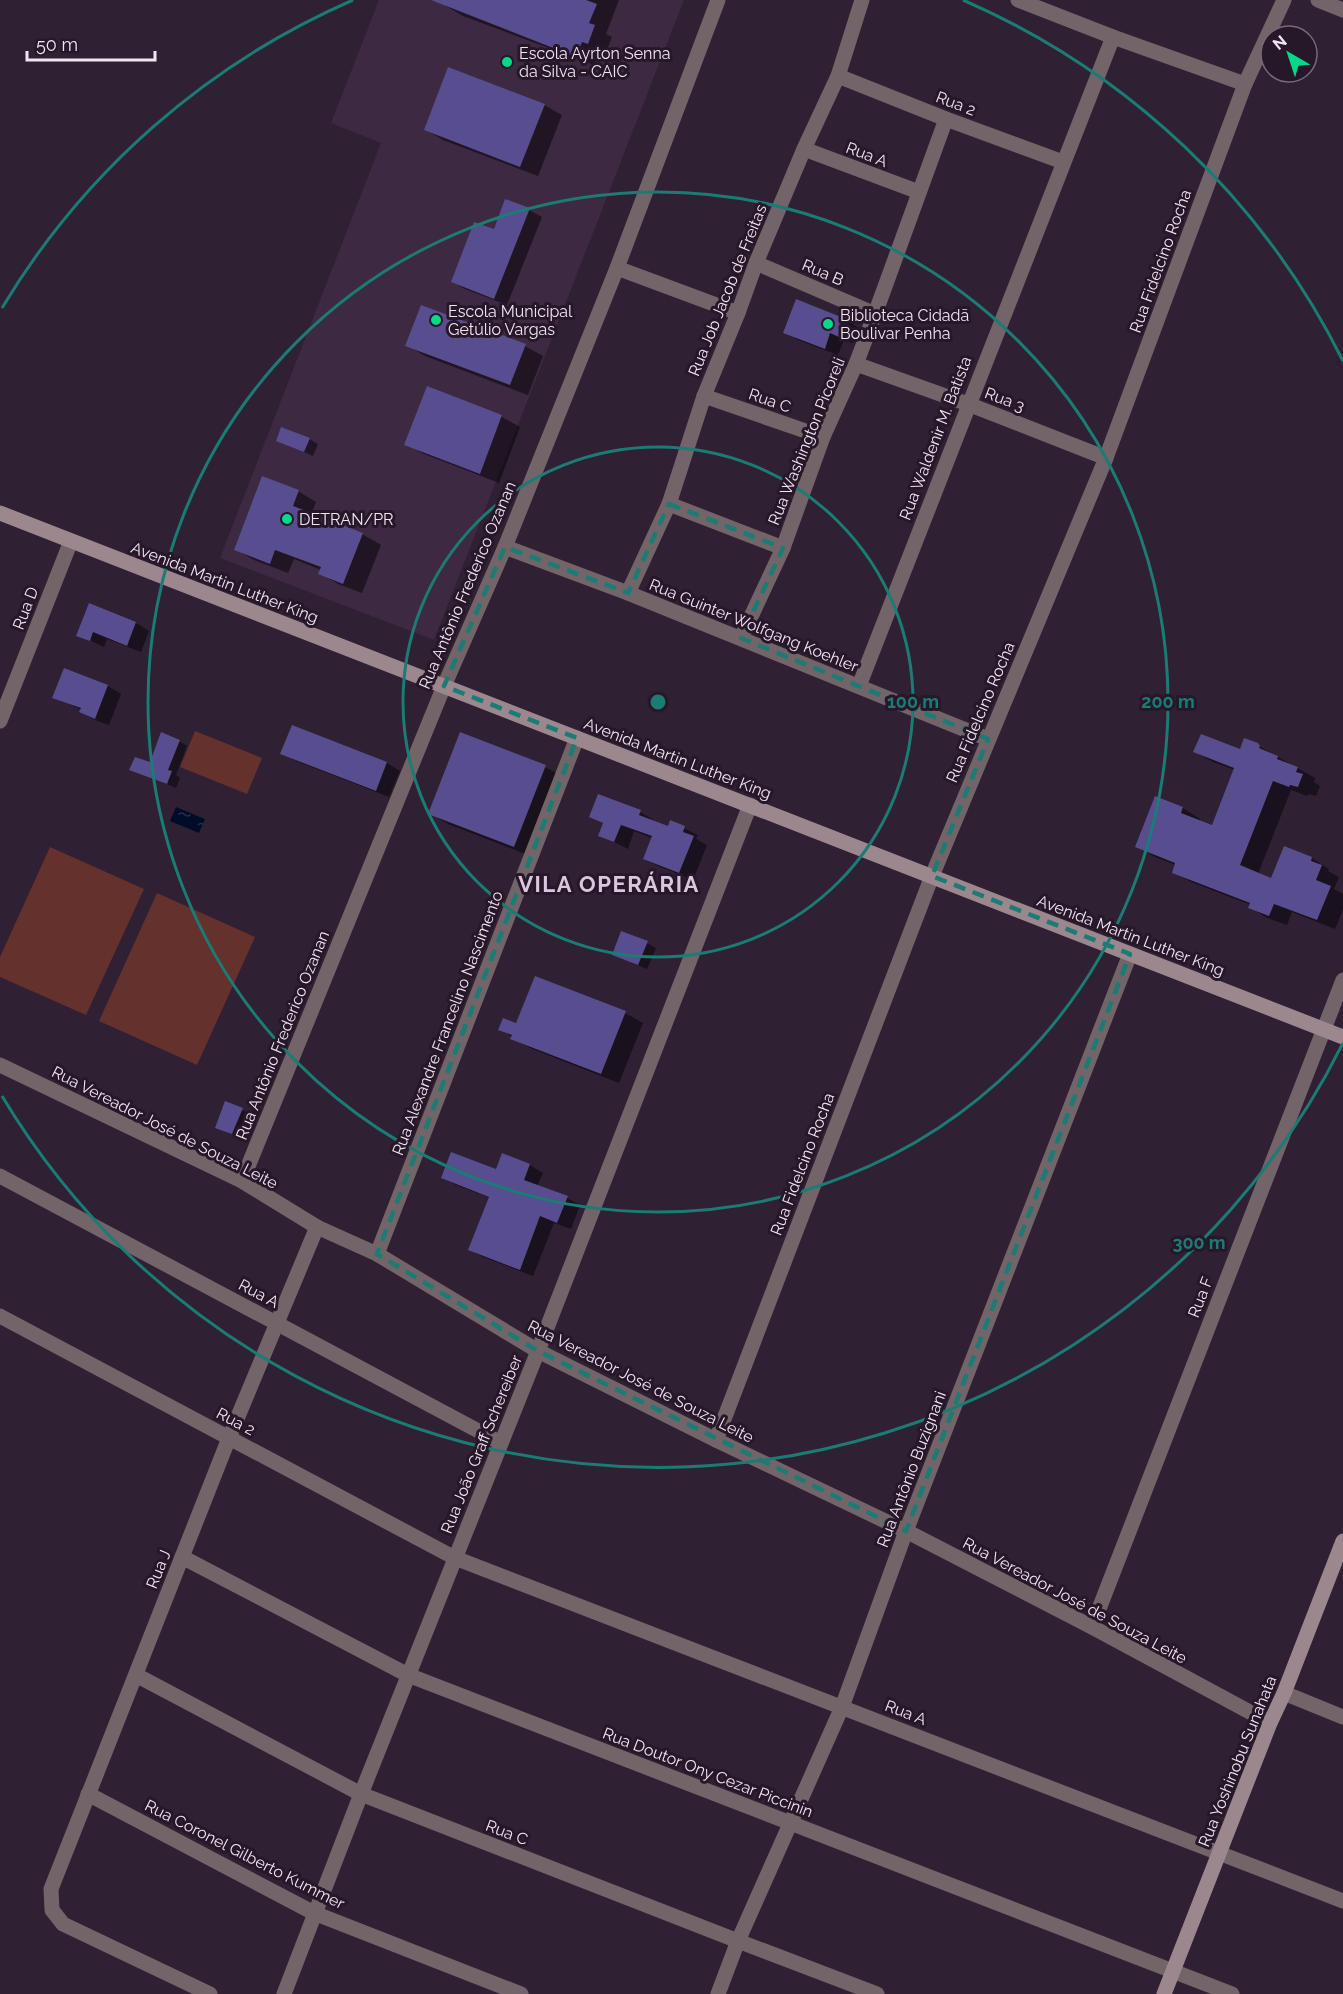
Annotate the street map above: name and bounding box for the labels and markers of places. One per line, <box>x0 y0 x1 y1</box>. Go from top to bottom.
place label: Escola Ayrton Senna da Silva - CAIC <box>519 44 671 81</box>
marker: Escola Ayrton Senna da Silva - CAIC <box>500 55 514 69</box>
place label: Escola Municipal Getúlio Vargas <box>448 302 573 339</box>
place label: Biblioteca Cidadã Boulivar Penha <box>840 306 969 343</box>
marker: Escola Municipal Getúlio Vargas <box>429 313 443 327</box>
marker: Biblioteca Cidadã Boulivar Penha <box>821 317 835 331</box>
place label: DETRAN/PR <box>299 510 394 529</box>
marker: DETRAN/PR <box>280 512 294 526</box>
centre of rings <box>648 692 668 712</box>

